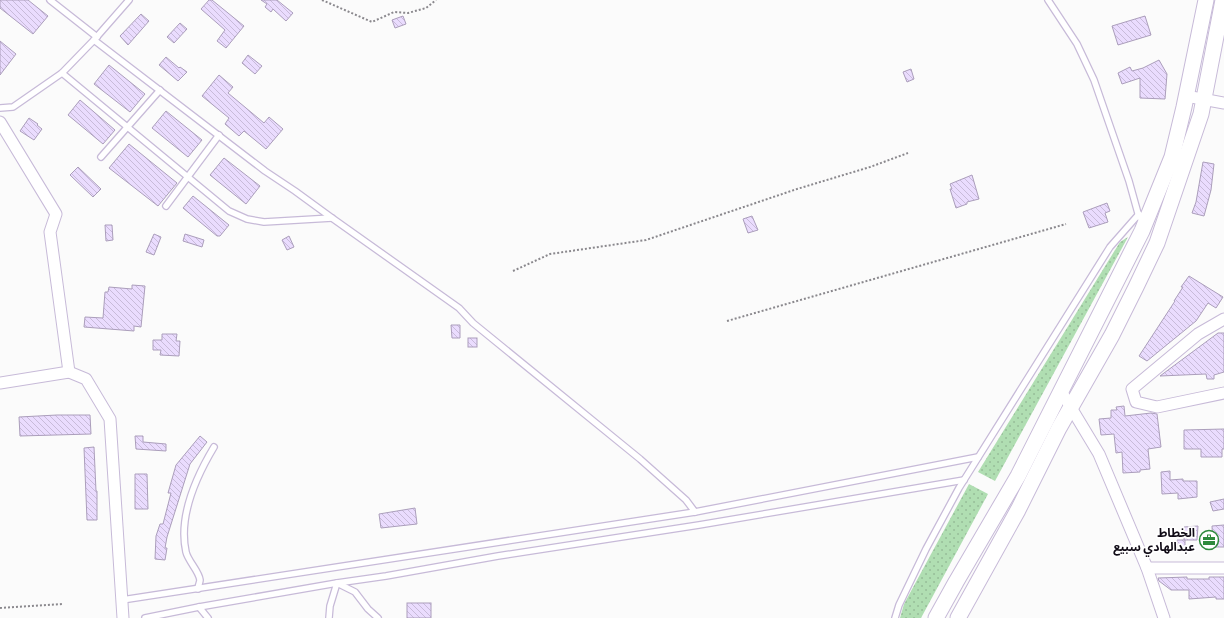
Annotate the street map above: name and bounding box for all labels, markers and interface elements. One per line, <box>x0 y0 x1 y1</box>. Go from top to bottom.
place label: الخطاط عبدالهادي سبيع <box>1113 525 1195 557</box>
office icon: الخطاط عبدالهادي سبيع <box>1198 529 1220 551</box>

